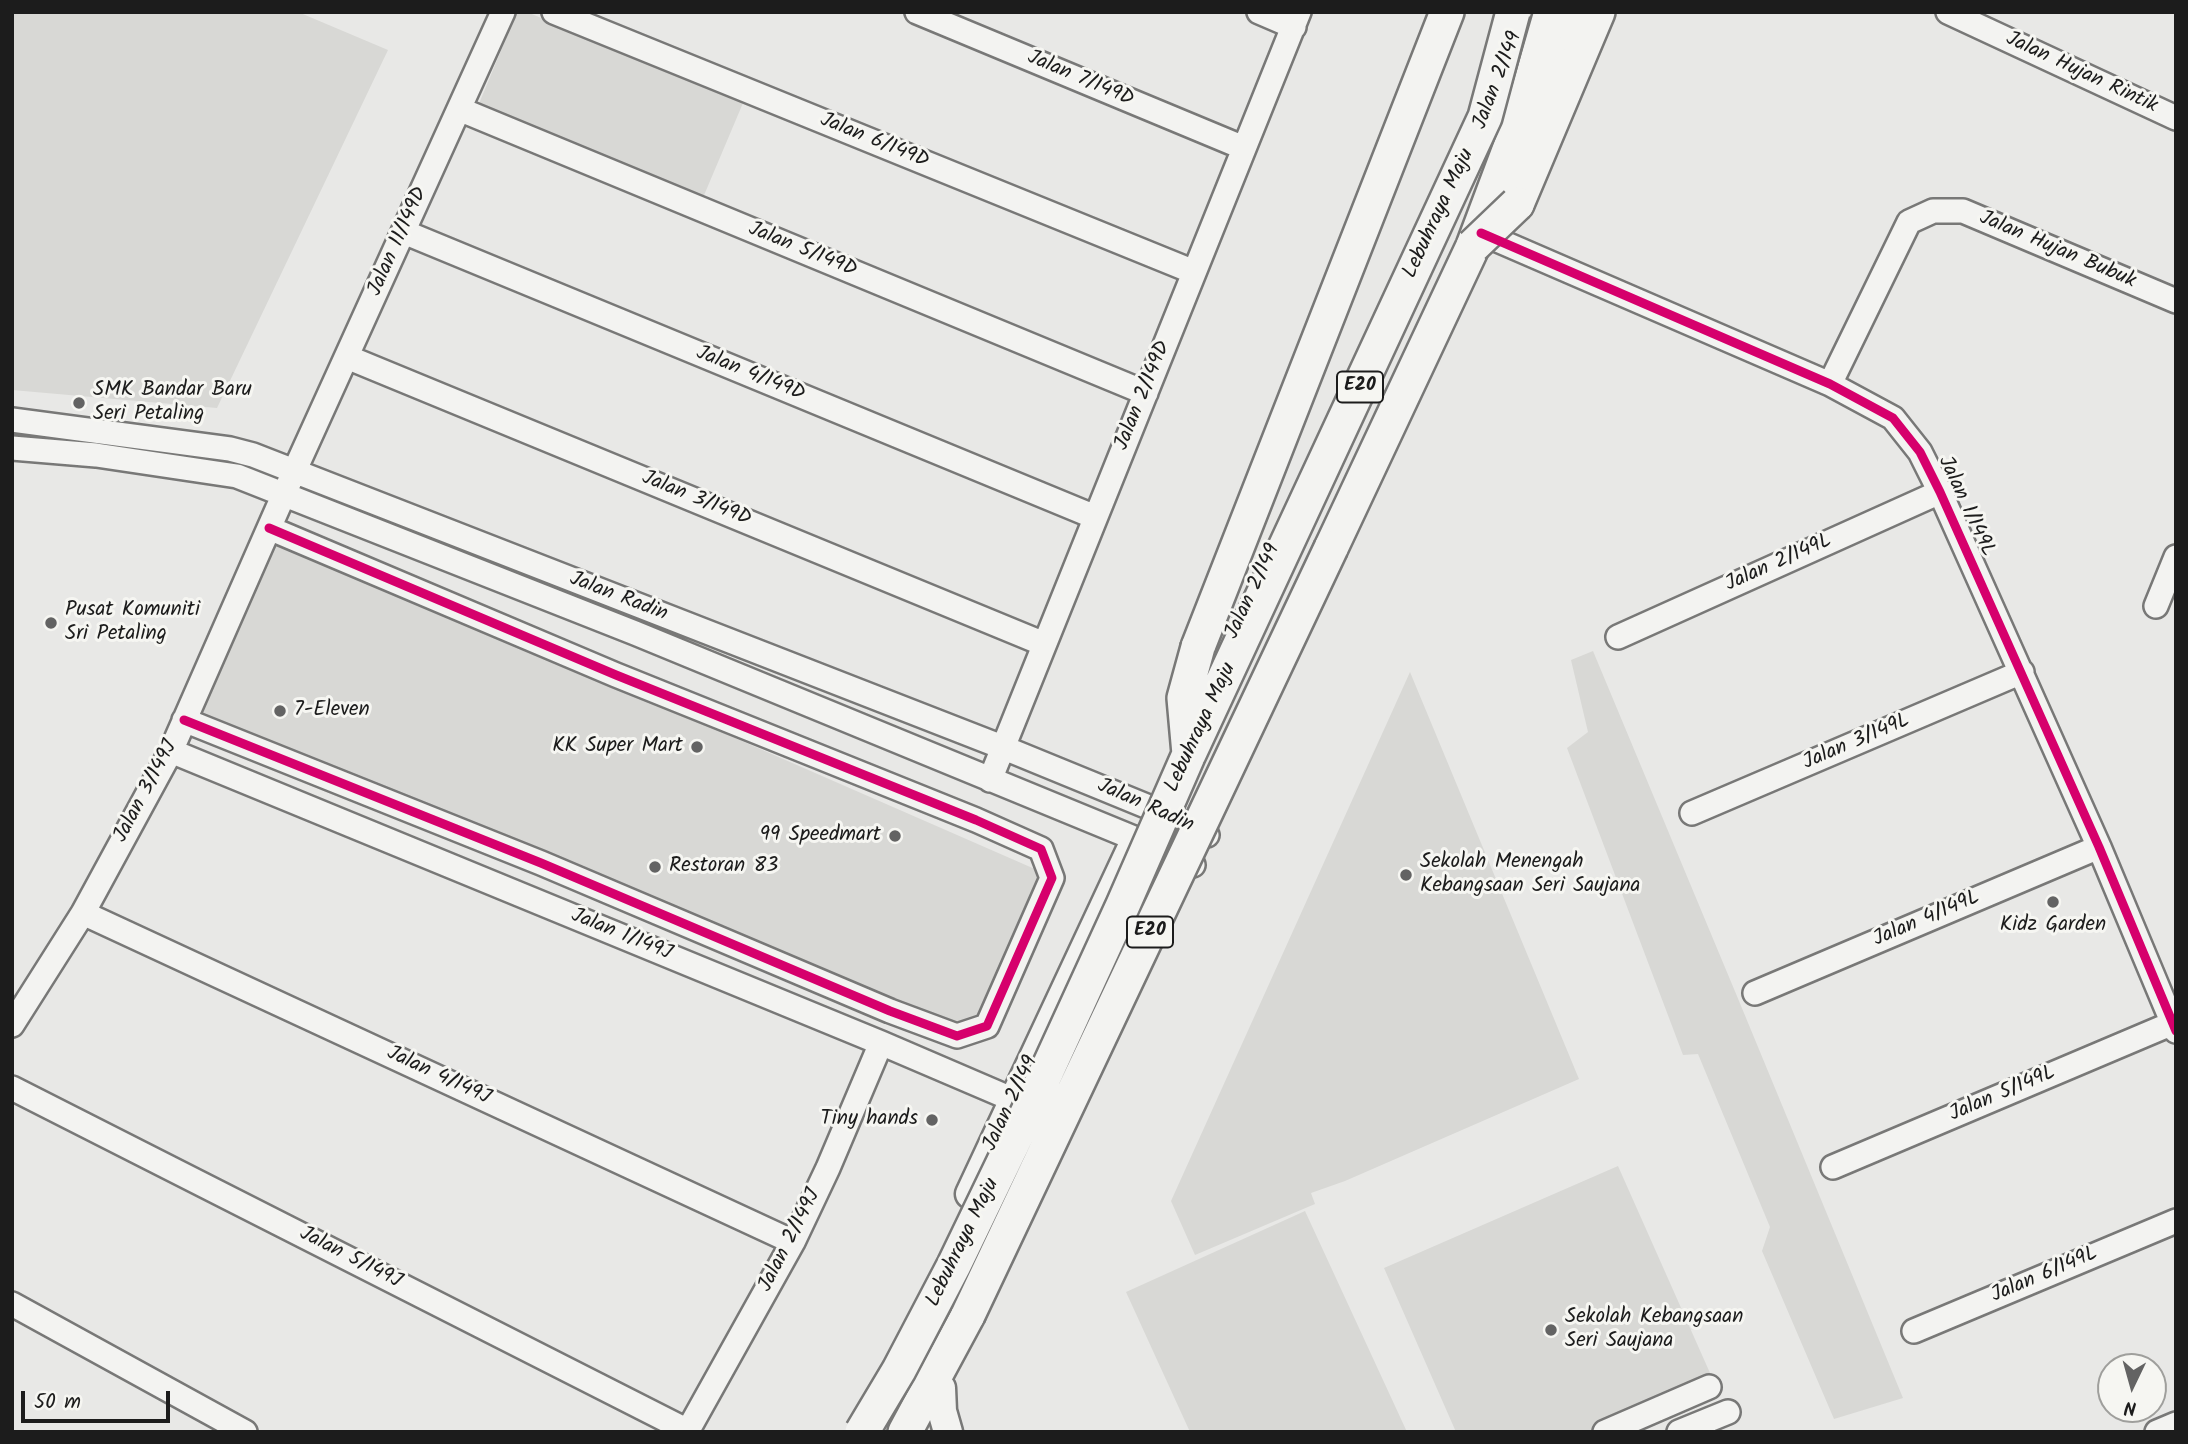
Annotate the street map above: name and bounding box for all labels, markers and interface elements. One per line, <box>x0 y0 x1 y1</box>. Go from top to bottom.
street label: Jalan Hujan Rintik <box>2001 28 2161 120</box>
street label: Jalan 2/149 <box>1469 29 1529 133</box>
street label: Jalan 7/149D <box>1023 46 1137 114</box>
street label: Jalan 6/149D <box>816 109 932 175</box>
street label: Lebuhraya Maju <box>1399 145 1481 283</box>
street label: Jalan 11/149D <box>364 183 434 301</box>
street label: Jalan Hujan Bubuk <box>1975 207 2139 295</box>
street label: Jalan 5/149D <box>744 218 860 284</box>
street label: Jalan 2/149D <box>1111 338 1177 454</box>
street label: Jalan 4/149D <box>692 342 808 408</box>
road number: E20 <box>1337 372 1383 402</box>
place label: SMK Bandar Baru Seri Petaling <box>93 378 252 428</box>
marker: SMK Bandar Baru Seri Petaling <box>71 395 87 411</box>
street label: Jalan 1/149L <box>1931 453 1999 561</box>
street label: Jalan 3/149D <box>638 467 754 533</box>
street label: Jalan 2/149L <box>1722 529 1836 599</box>
street label: Jalan 2/149 <box>1221 540 1287 644</box>
street label: Jalan Radin <box>565 568 671 628</box>
place label: Pusat Komuniti Sri Petaling <box>65 598 200 648</box>
marker: Pusat Komuniti Sri Petaling <box>43 615 59 631</box>
street label: Lebuhraya Maju <box>1161 659 1243 797</box>
place label: 7-Eleven <box>294 698 370 724</box>
marker: 7-Eleven <box>272 703 288 719</box>
street label: Jalan 3/149L <box>1800 709 1914 777</box>
place label: KK Super Mart <box>552 734 683 760</box>
street label: Jalan 3/149J <box>110 737 184 847</box>
marker: KK Super Mart <box>689 739 705 755</box>
street label: Jalan Radin <box>1093 775 1197 839</box>
place label: 99 Speedmart <box>760 823 881 849</box>
marker: 99 Speedmart <box>887 828 903 844</box>
place label: Sekolah Menengah Kebangsaan Seri Saujana <box>1420 850 1640 900</box>
place label: Restoran 83 <box>669 854 778 880</box>
marker: Restoran 83 <box>647 859 663 875</box>
marker: Sekolah Menengah Kebangsaan Seri Saujana <box>1398 867 1414 883</box>
street label: Jalan 4/149L <box>1870 886 1984 954</box>
marker: Kidz Garden <box>2045 894 2061 910</box>
street label: Jalan 1/149J <box>567 904 675 968</box>
place label: Kidz Garden <box>2000 913 2106 939</box>
road number: E20 <box>1127 916 1173 948</box>
street label: Jalan 4/149J <box>382 1042 494 1112</box>
street label: Jalan 2/149 <box>979 1052 1045 1156</box>
street label: Jalan 5/149L <box>1946 1061 2060 1129</box>
place label: Tiny hands <box>821 1107 918 1133</box>
marker: Tiny hands <box>924 1112 940 1128</box>
street label: Lebuhraya Maju <box>922 1175 1006 1311</box>
street label: Jalan 2/149J <box>754 1185 828 1297</box>
street label: Jalan 5/149J <box>295 1223 405 1295</box>
street label: Jalan 6/149L <box>1988 1242 2102 1310</box>
place label: Sekolah Kebangsaan Seri Saujana <box>1565 1305 1743 1355</box>
marker: Sekolah Kebangsaan Seri Saujana <box>1543 1322 1559 1338</box>
north arrow <box>2097 1353 2167 1423</box>
scale bar <box>24 1378 173 1422</box>
text: 50 m <box>34 1386 81 1419</box>
text: N <box>2123 1391 2138 1422</box>

